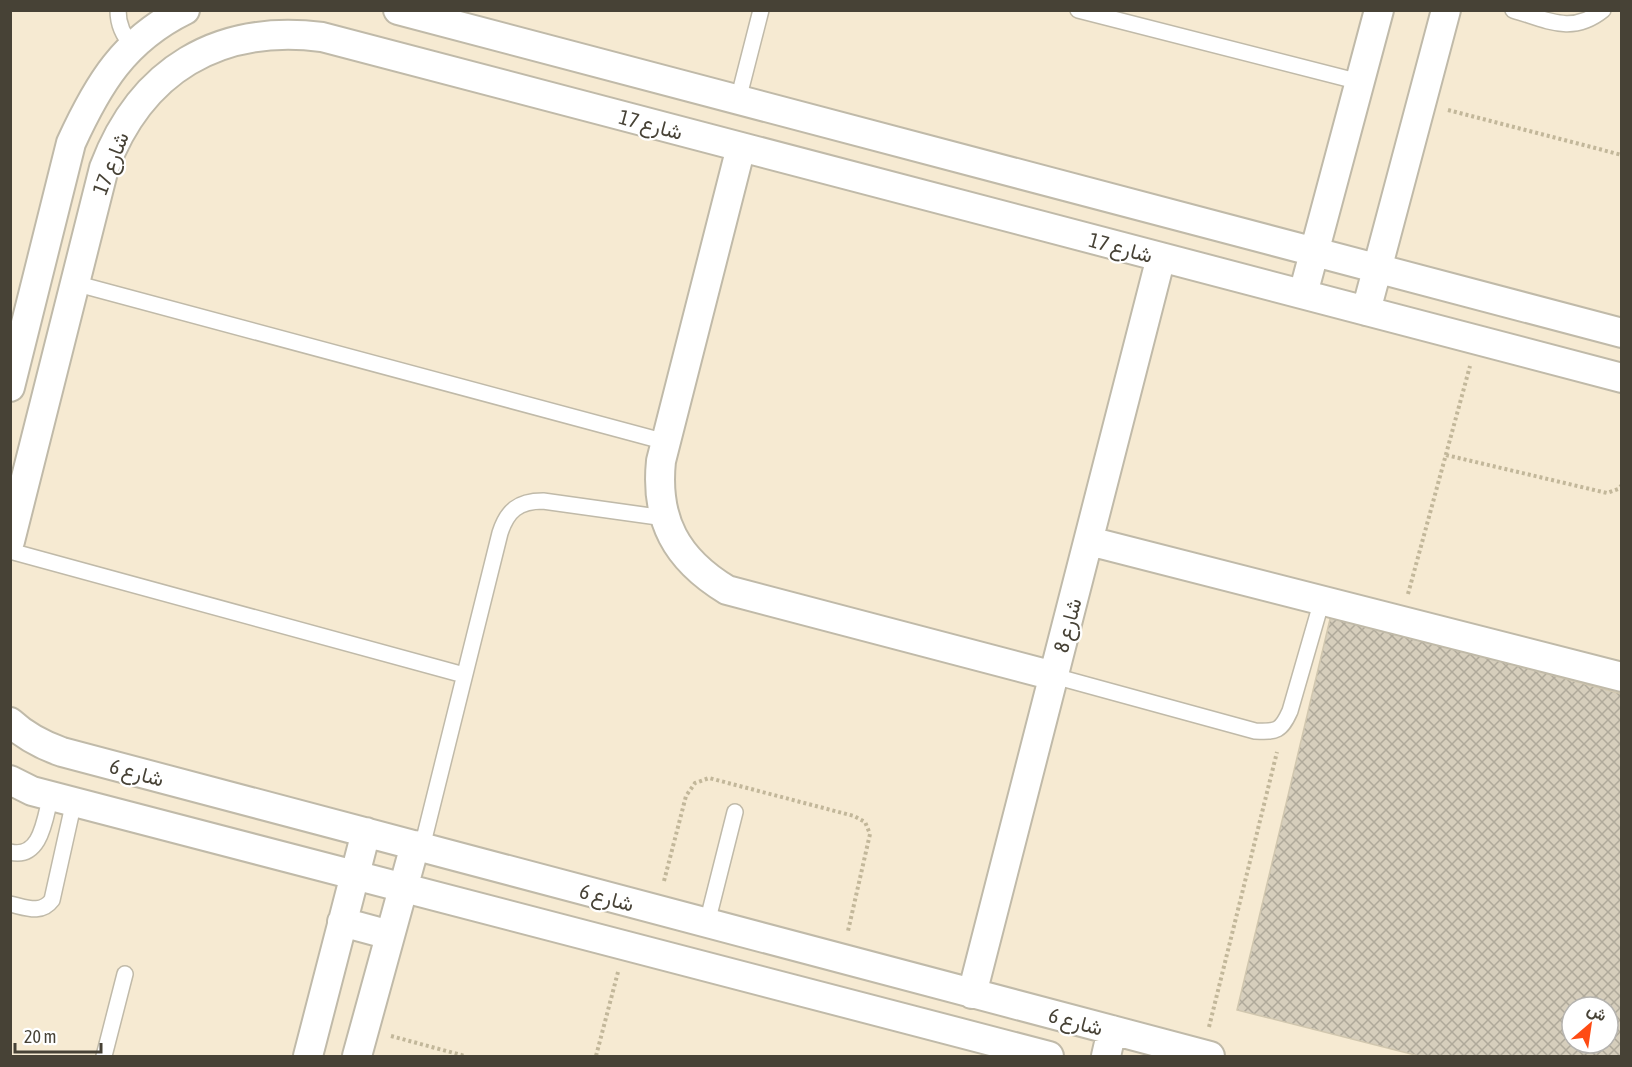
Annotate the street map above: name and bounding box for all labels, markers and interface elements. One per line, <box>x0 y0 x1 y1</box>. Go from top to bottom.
street label: شارع 17 <box>616 104 685 147</box>
street label: شارع 17 <box>87 128 136 199</box>
street label: شارع 17 <box>1086 227 1155 270</box>
street label: شارع 8 <box>1048 595 1089 655</box>
street label: شارع 6 <box>107 753 167 794</box>
street label: شارع 6 <box>577 878 637 919</box>
north arrow <box>1560 995 1620 1055</box>
text: ش <box>1584 999 1610 1025</box>
street label: شارع 6 <box>1046 1002 1106 1043</box>
scale bar <box>15 1016 100 1054</box>
text: 20 m <box>24 1026 56 1047</box>

